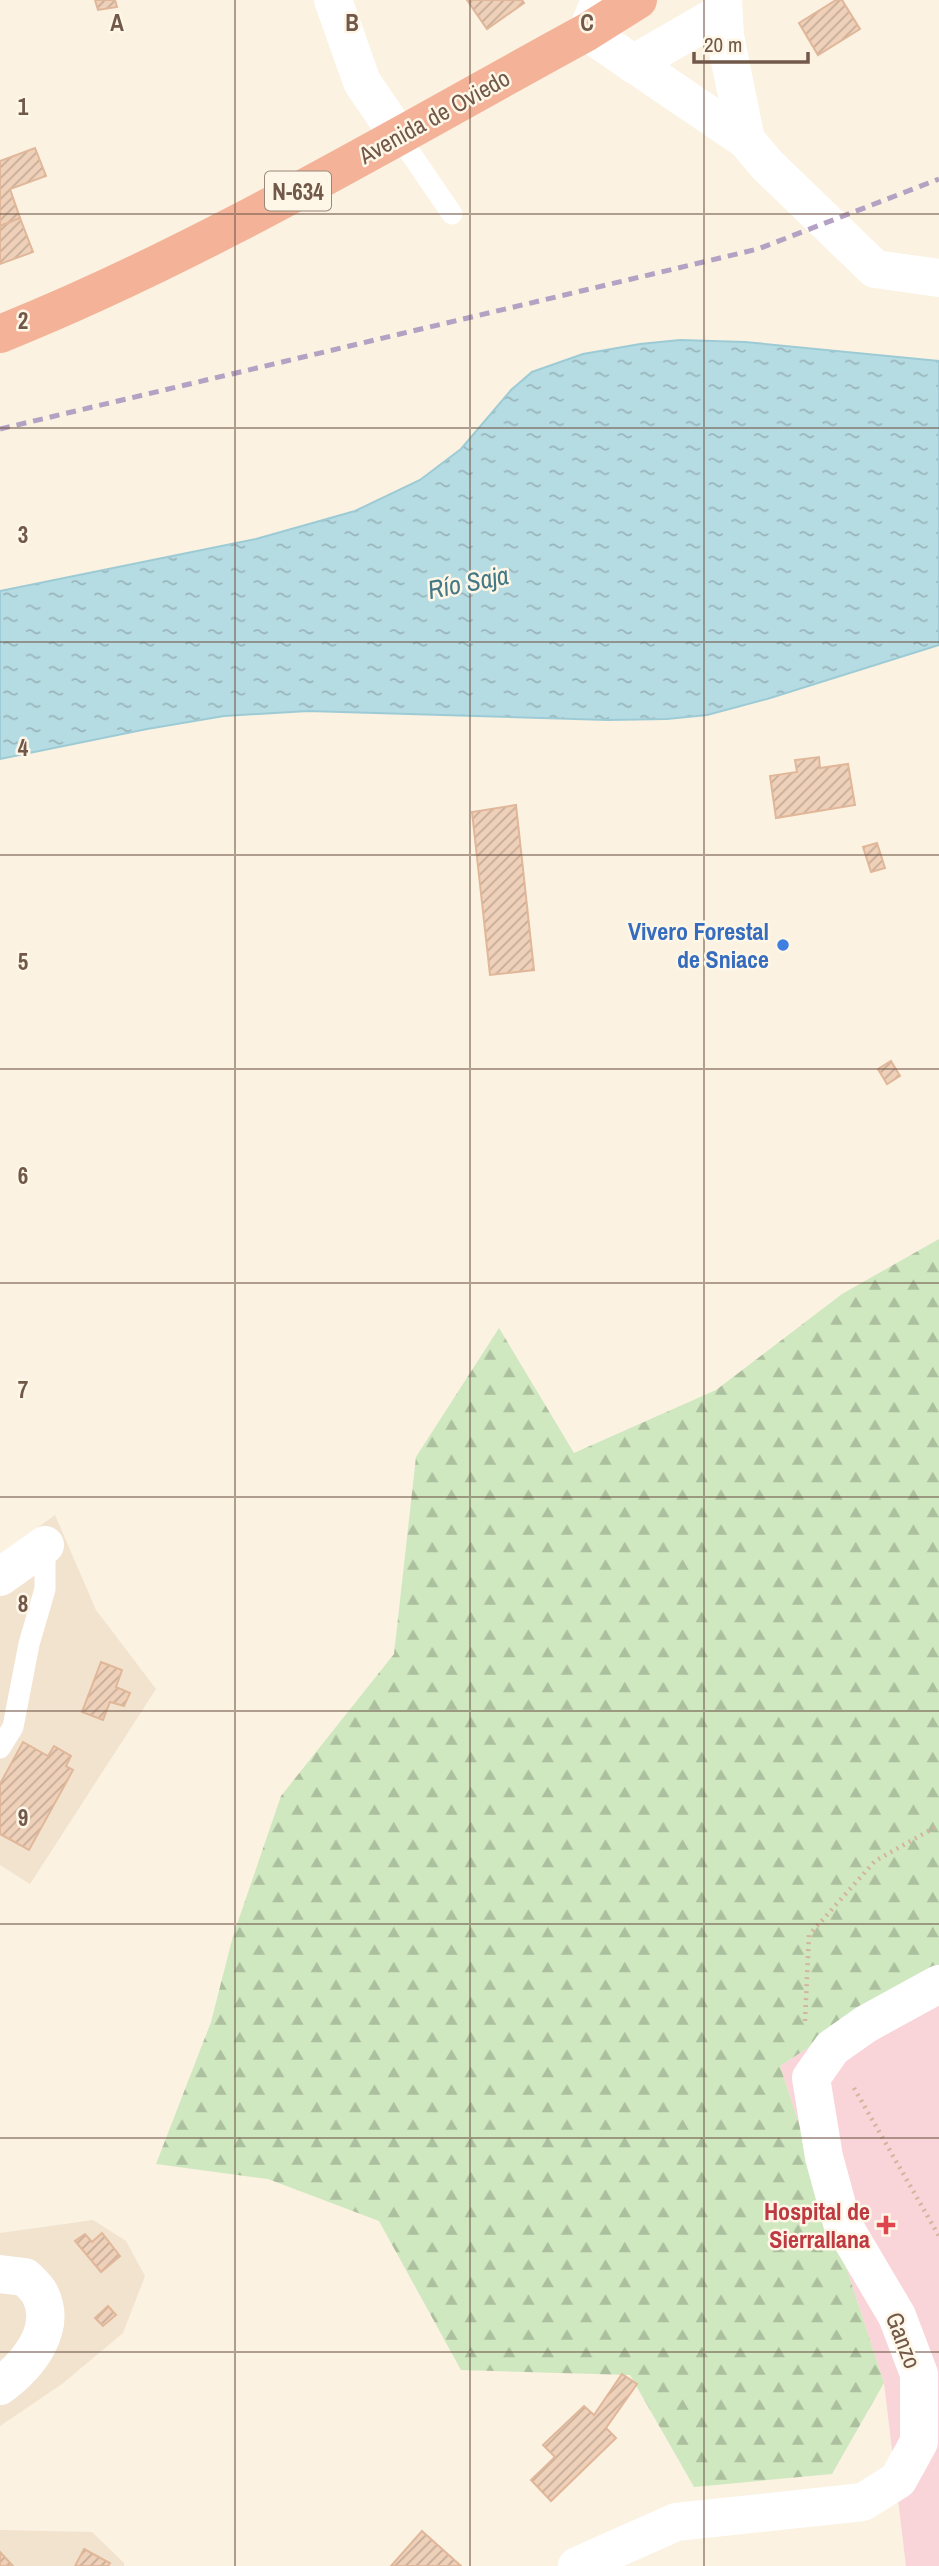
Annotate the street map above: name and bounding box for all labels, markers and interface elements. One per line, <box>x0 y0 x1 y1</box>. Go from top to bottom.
text: A <box>110 7 124 38</box>
text: B <box>345 7 359 38</box>
text: C <box>580 7 594 38</box>
scale bar <box>694 21 808 65</box>
text: 20 m <box>704 30 742 59</box>
street label: Avenida de Oviedo <box>352 61 515 171</box>
text: 1 <box>18 91 29 122</box>
road number: N-634 <box>265 172 331 210</box>
text: 2 <box>18 305 28 336</box>
text: 3 <box>18 519 28 550</box>
water label: Río Saja <box>425 557 512 607</box>
text: 4 <box>18 732 29 763</box>
place label: Vivero Forestal de Sniace <box>628 915 769 975</box>
marker: Vivero Forestal de Sniace <box>775 937 791 953</box>
text: 5 <box>18 946 28 977</box>
text: 6 <box>18 1160 28 1191</box>
text: 7 <box>18 1374 28 1405</box>
text: 8 <box>18 1588 28 1619</box>
text: 9 <box>18 1802 28 1833</box>
place label: Hospital de Sierrallana <box>764 2195 870 2255</box>
marker: Hospital de Sierrallana <box>876 2215 896 2235</box>
street label: Ganzo <box>879 2307 929 2373</box>

